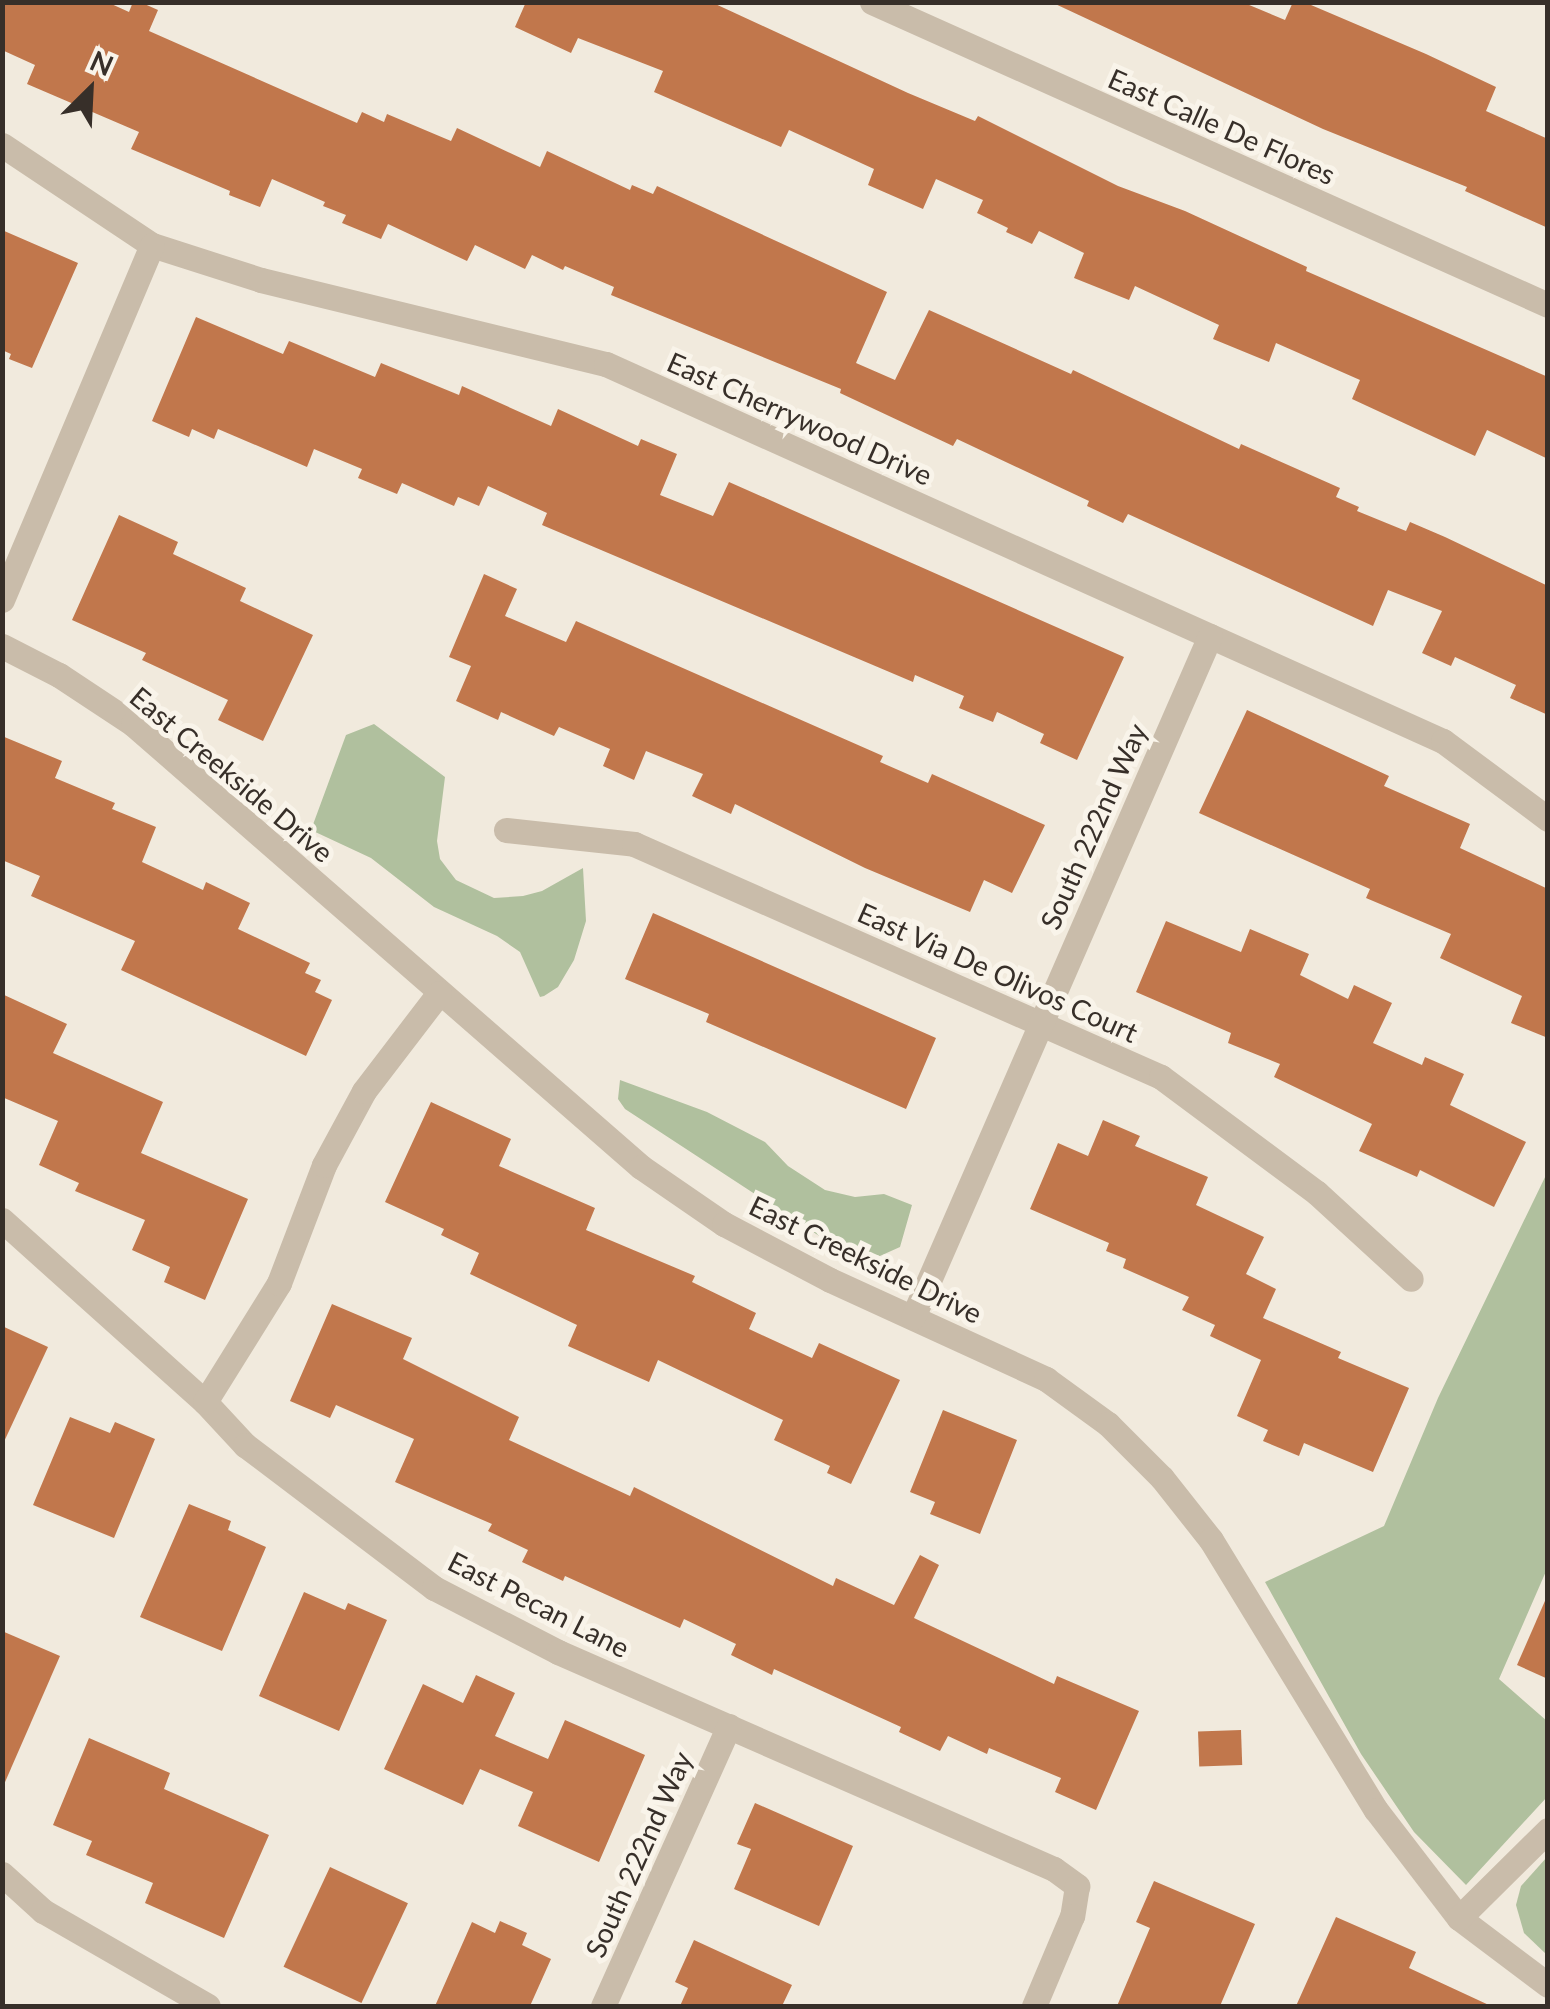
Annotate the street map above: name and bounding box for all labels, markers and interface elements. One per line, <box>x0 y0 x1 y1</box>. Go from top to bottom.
north arrow <box>40 40 140 140</box>
text: N <box>85 43 119 83</box>
street label: East Calle De Flores <box>1103 61 1341 191</box>
street label: East Cherrywood Drive <box>662 344 938 492</box>
street label: East Creekside Drive <box>124 679 340 869</box>
street label: South 222nd Way <box>1032 718 1154 934</box>
street label: East Via De Olivos Court <box>852 895 1144 1049</box>
street label: East Creekside Drive <box>744 1188 988 1330</box>
street label: East Pecan Lane <box>443 1544 635 1664</box>
street label: South 222nd Way <box>577 1746 699 1962</box>

